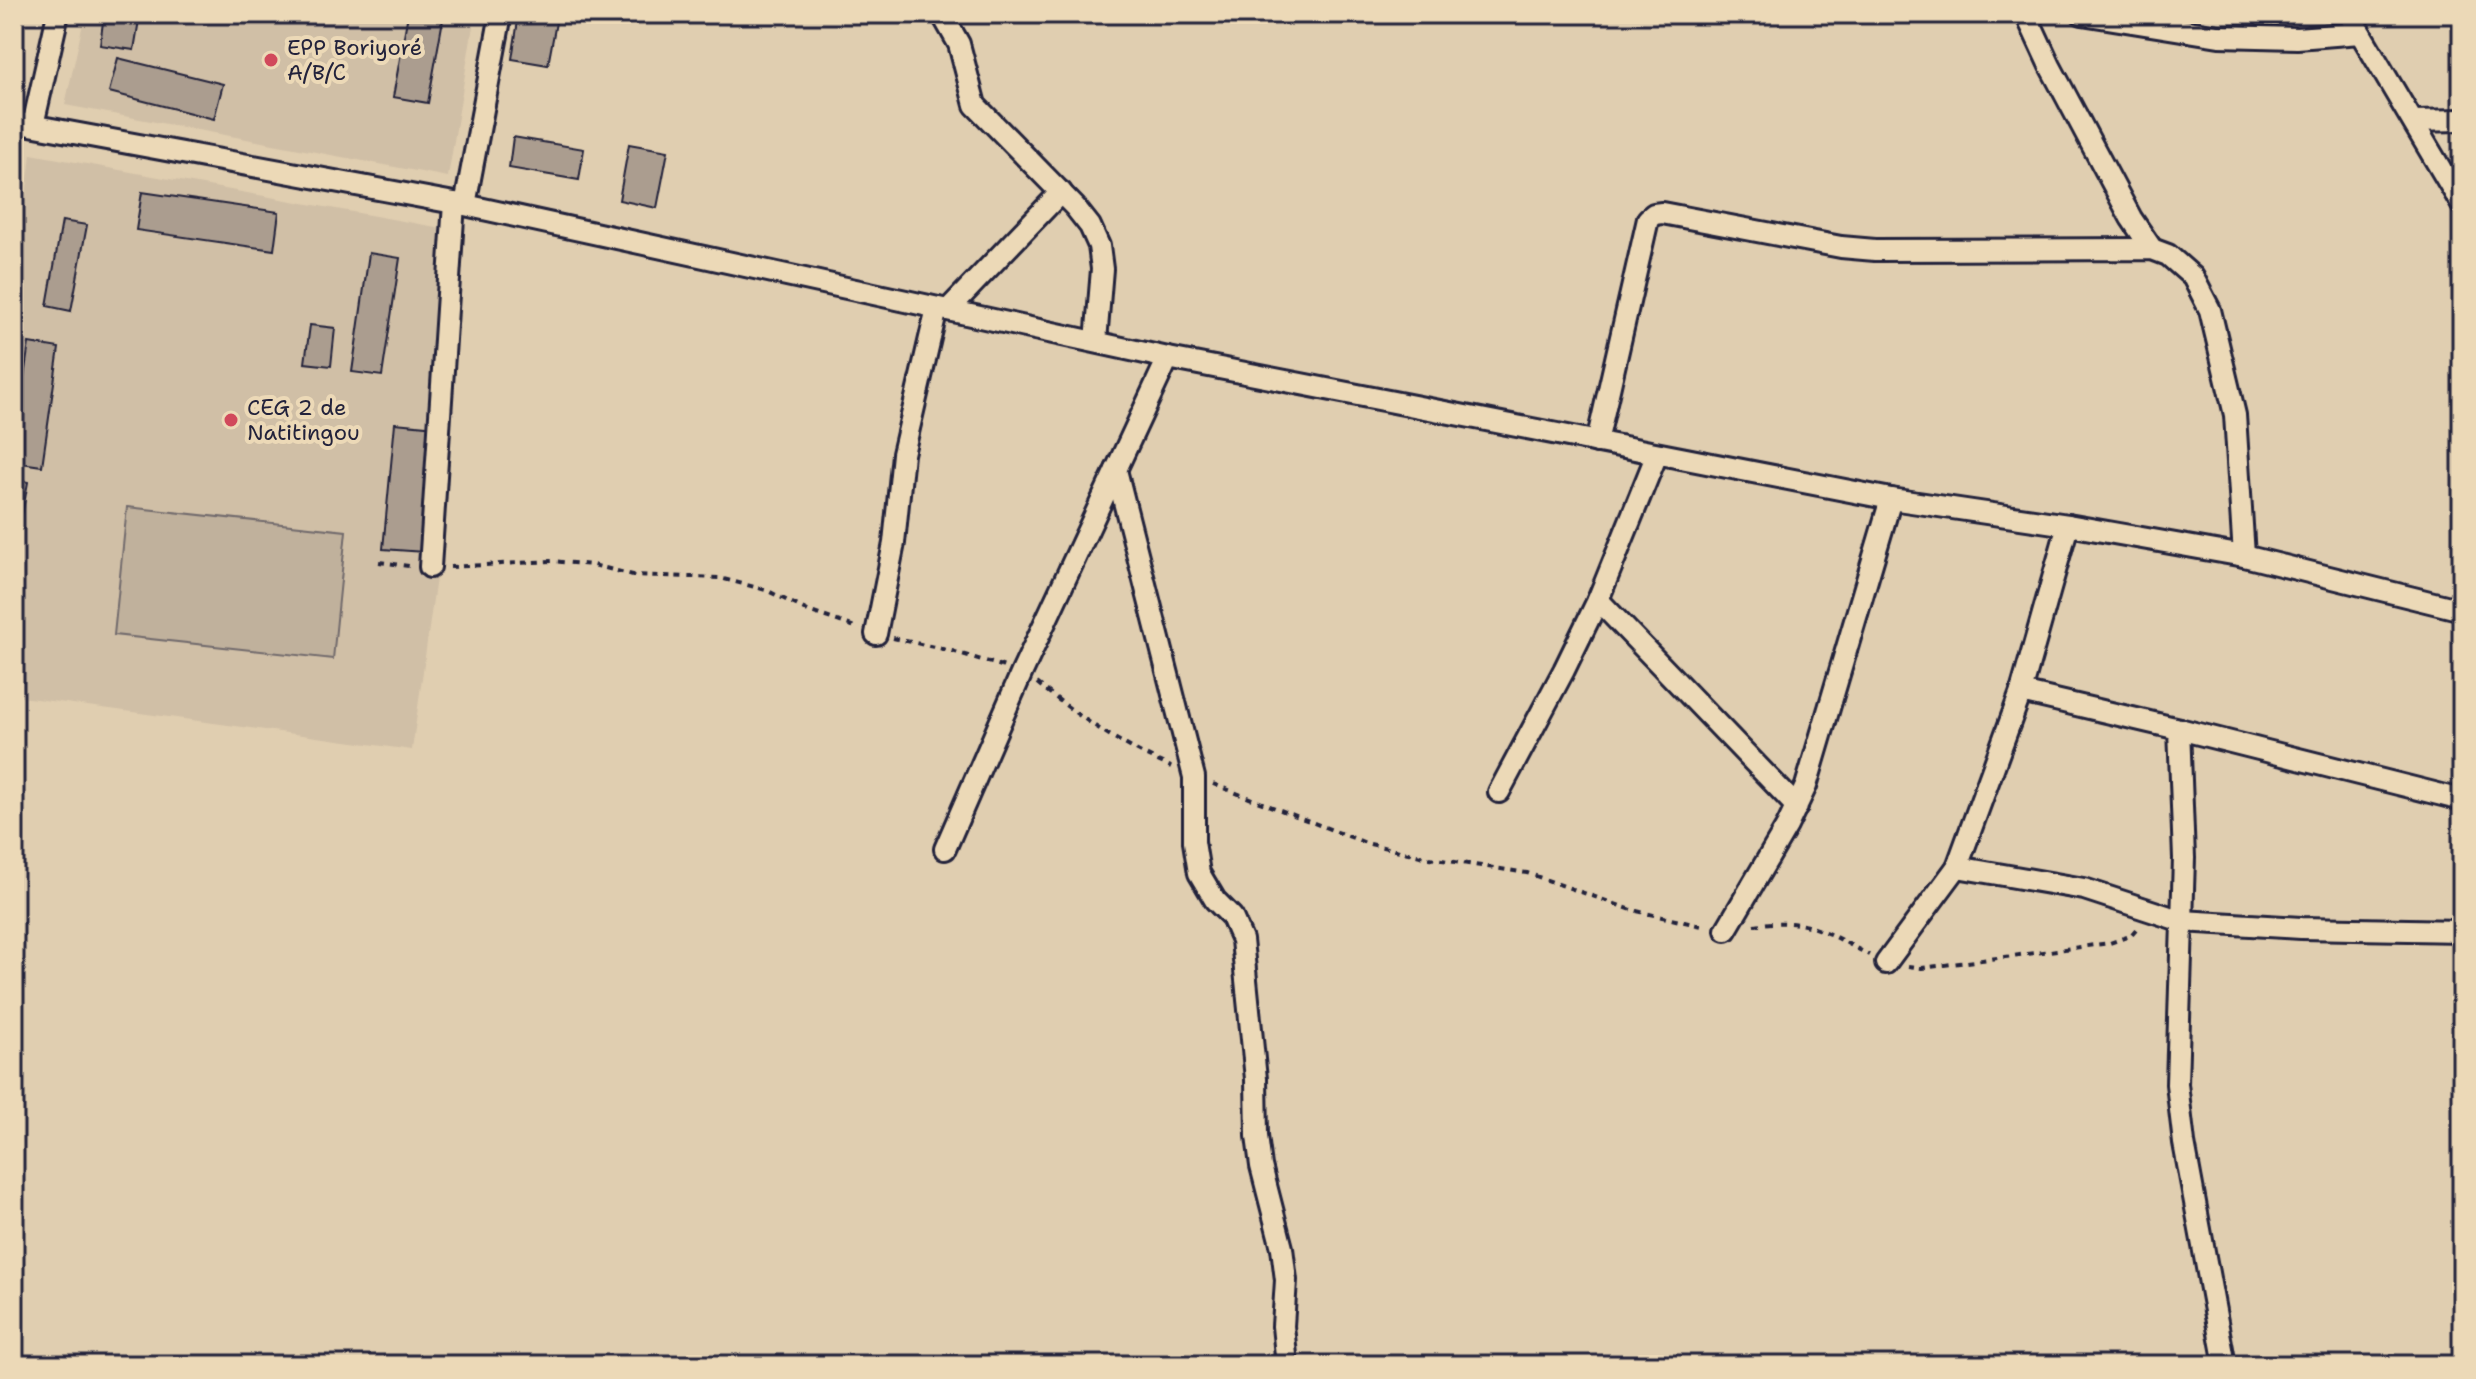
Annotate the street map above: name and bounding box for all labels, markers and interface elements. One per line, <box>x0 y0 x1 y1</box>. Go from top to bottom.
place label: EPP Boriyoré A/B/C <box>287 33 422 87</box>
marker: EPP Boriyoré A/B/C <box>262 51 280 69</box>
place label: CEG 2 de Natitingou <box>247 393 360 447</box>
marker: CEG 2 de Natitingou <box>222 411 240 429</box>

